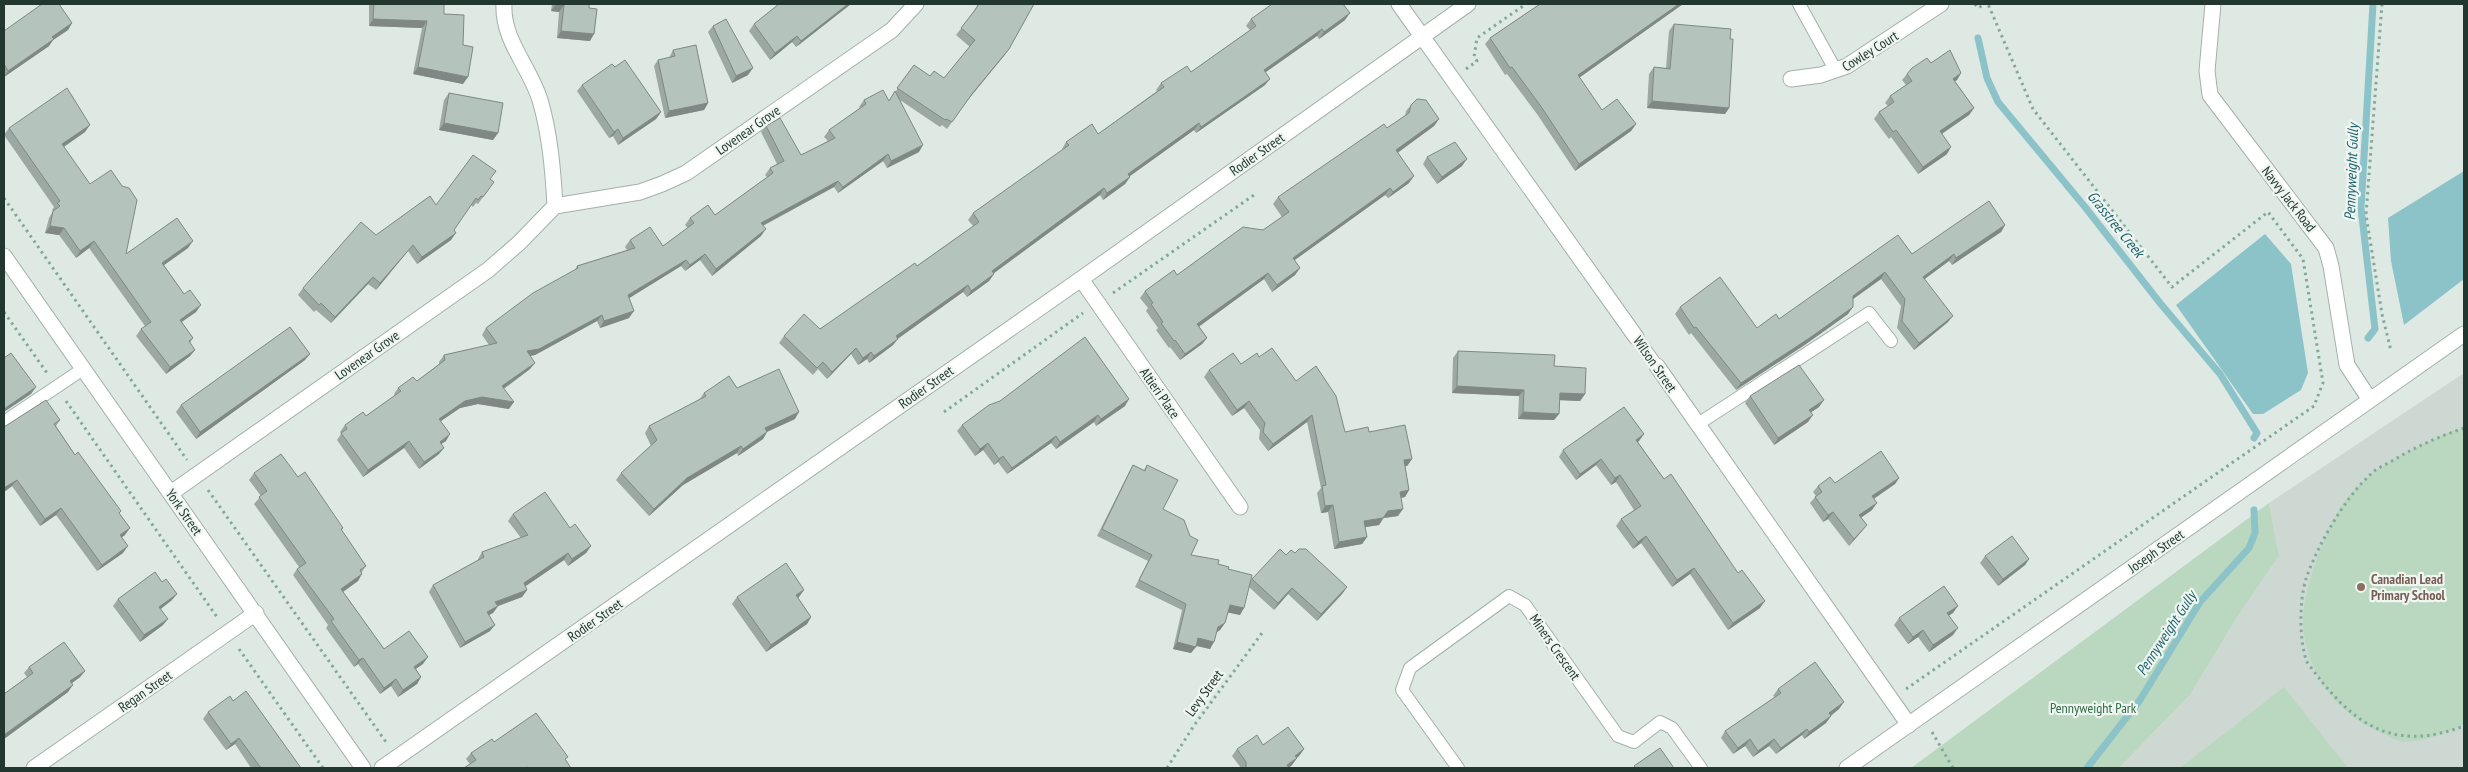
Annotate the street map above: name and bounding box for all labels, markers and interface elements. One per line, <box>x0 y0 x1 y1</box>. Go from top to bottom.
street label: Cowley Court <box>1839 27 1902 75</box>
street label: Lovenear Grove <box>712 101 784 159</box>
water label: Pennyweight Gully <box>2340 121 2362 221</box>
street label: Rodier Street <box>1226 129 1288 179</box>
street label: Navvy Jack Road <box>2258 163 2320 235</box>
water label: Grasstree Creek <box>2083 187 2150 263</box>
street label: Lovenear Grove <box>331 326 403 384</box>
street label: Wilson Street <box>1629 332 1681 396</box>
street label: Rodier Street <box>895 362 957 412</box>
street label: Altieri Place <box>1136 364 1184 422</box>
street label: York Street <box>162 485 206 539</box>
street label: Joseph Street <box>2124 525 2188 577</box>
place label: Canadian Lead Primary School <box>2371 570 2446 604</box>
marker: Canadian Lead Primary School <box>2355 581 2367 593</box>
water label: Pennyweight Gully <box>2132 585 2202 679</box>
street label: Rodier Street <box>564 595 626 645</box>
street label: Miners Crescent <box>1526 610 1584 684</box>
street label: Regan Street <box>115 666 176 716</box>
street label: Levy Street <box>1181 666 1227 720</box>
park label: Pennyweight Park <box>2050 699 2137 717</box>

